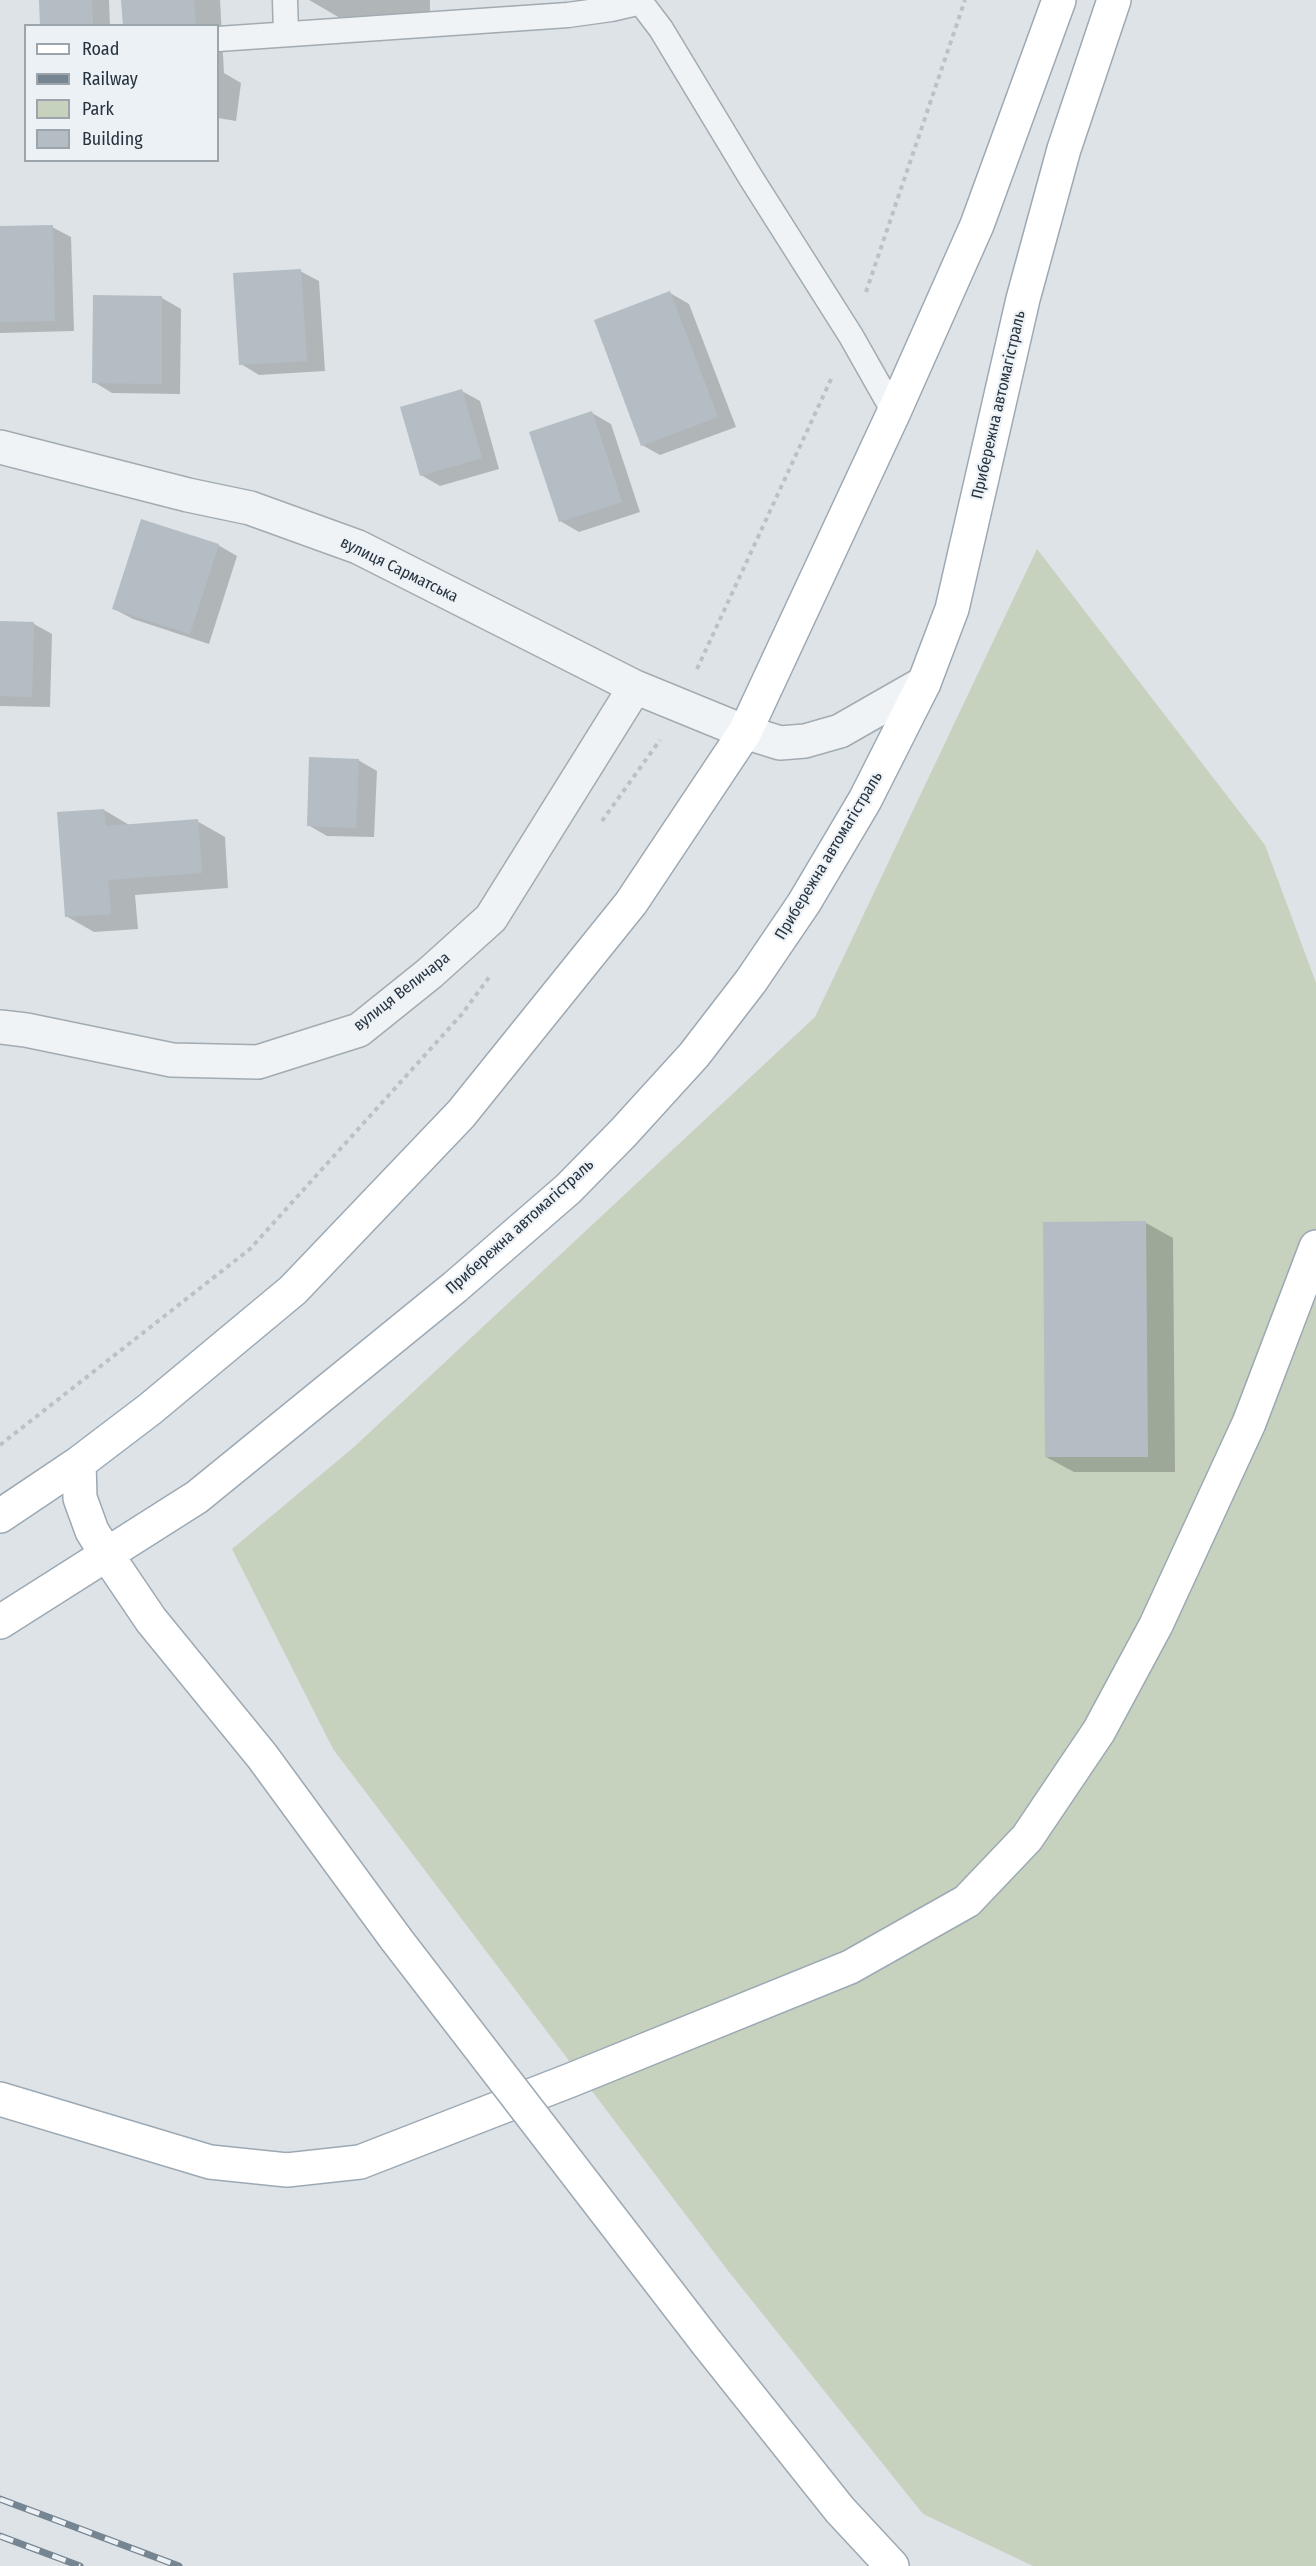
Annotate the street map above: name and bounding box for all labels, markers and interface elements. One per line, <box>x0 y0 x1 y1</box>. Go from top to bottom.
legend <box>24 24 219 162</box>
text: Road <box>82 38 119 60</box>
text: Railway <box>82 68 138 90</box>
text: Park <box>82 98 114 120</box>
text: Building <box>82 128 143 150</box>
street label: Прибережна автомагістраль <box>968 309 1030 501</box>
street label: вулиця Сарматська <box>337 533 461 607</box>
street label: Прибережна автомагістраль <box>771 768 887 944</box>
street label: вулиця Величара <box>350 948 454 1036</box>
street label: Прибережна автомагістраль <box>442 1155 598 1299</box>

